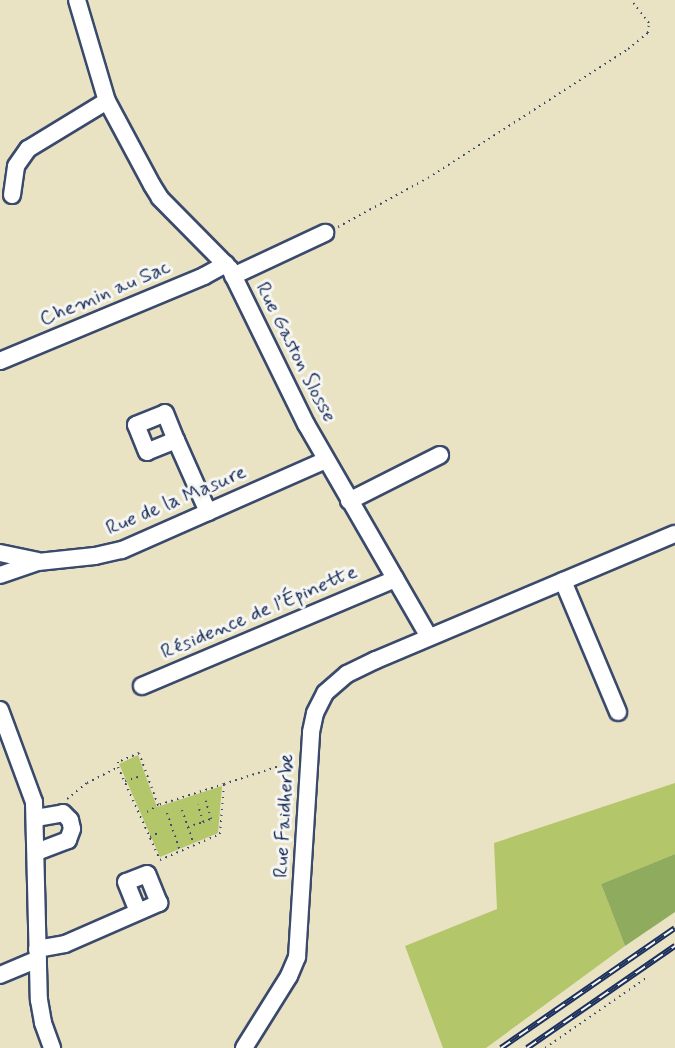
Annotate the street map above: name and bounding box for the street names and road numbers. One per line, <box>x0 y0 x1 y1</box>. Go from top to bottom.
street label: Chemin au Sac <box>37 255 173 331</box>
street label: Rue Gaston Slosse <box>250 278 342 426</box>
street label: Rue de la Masure <box>102 459 250 541</box>
street label: Résidence de l’Épinette <box>157 559 361 665</box>
street label: Rue Faidherbe <box>268 754 300 878</box>

